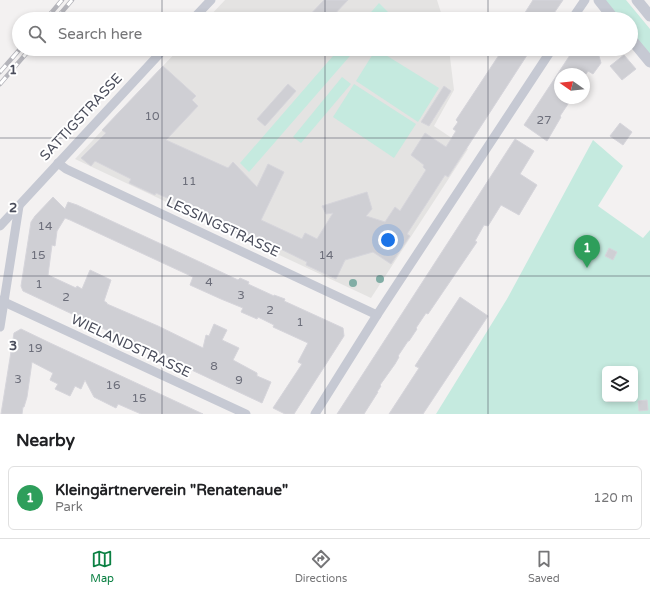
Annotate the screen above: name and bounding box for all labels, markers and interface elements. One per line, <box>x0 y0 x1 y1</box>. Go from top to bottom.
search box <box>12 12 638 56</box>
icon: search <box>26 23 48 45</box>
text: Search here <box>58 25 142 43</box>
text: 1 <box>9 62 17 78</box>
north arrow <box>554 68 590 104</box>
street label: SATTIGSTRASSE <box>36 70 126 164</box>
house number: 10 <box>144 109 160 123</box>
house number: 27 <box>536 113 552 127</box>
house number: 11 <box>181 174 197 188</box>
street label: LESSINGSTRASSE <box>164 193 283 261</box>
text: 2 <box>9 200 17 216</box>
house number: 14 <box>37 219 53 233</box>
your location <box>378 230 398 250</box>
pin: 1 <box>574 235 600 268</box>
house number: 15 <box>30 248 46 262</box>
house number: 14 <box>318 248 334 262</box>
house number: 4 <box>205 275 213 289</box>
house number: 1 <box>35 277 43 291</box>
house number: 3 <box>237 288 245 302</box>
house number: 2 <box>62 290 70 304</box>
house number: 2 <box>266 303 274 317</box>
street label: WIELANDSTRASSE <box>68 311 194 381</box>
house number: 1 <box>296 315 304 329</box>
text: 3 <box>9 338 17 354</box>
house number: 19 <box>27 341 43 355</box>
house number: 8 <box>210 359 218 373</box>
map controls <box>602 366 638 402</box>
button: layers <box>602 366 638 402</box>
house number: 3 <box>14 372 22 386</box>
house number: 9 <box>235 373 243 387</box>
house number: 16 <box>105 378 121 392</box>
house number: 15 <box>131 391 147 405</box>
text: Nearby <box>16 430 75 451</box>
text: Kleingärtnerverein "Renatenaue" <box>55 481 288 499</box>
text: 1 <box>26 490 34 506</box>
text: 120 m <box>593 490 633 506</box>
text: Park <box>55 499 83 515</box>
tab: Map <box>90 548 114 585</box>
tab: Directions <box>295 548 347 585</box>
tab: Saved <box>528 548 560 585</box>

